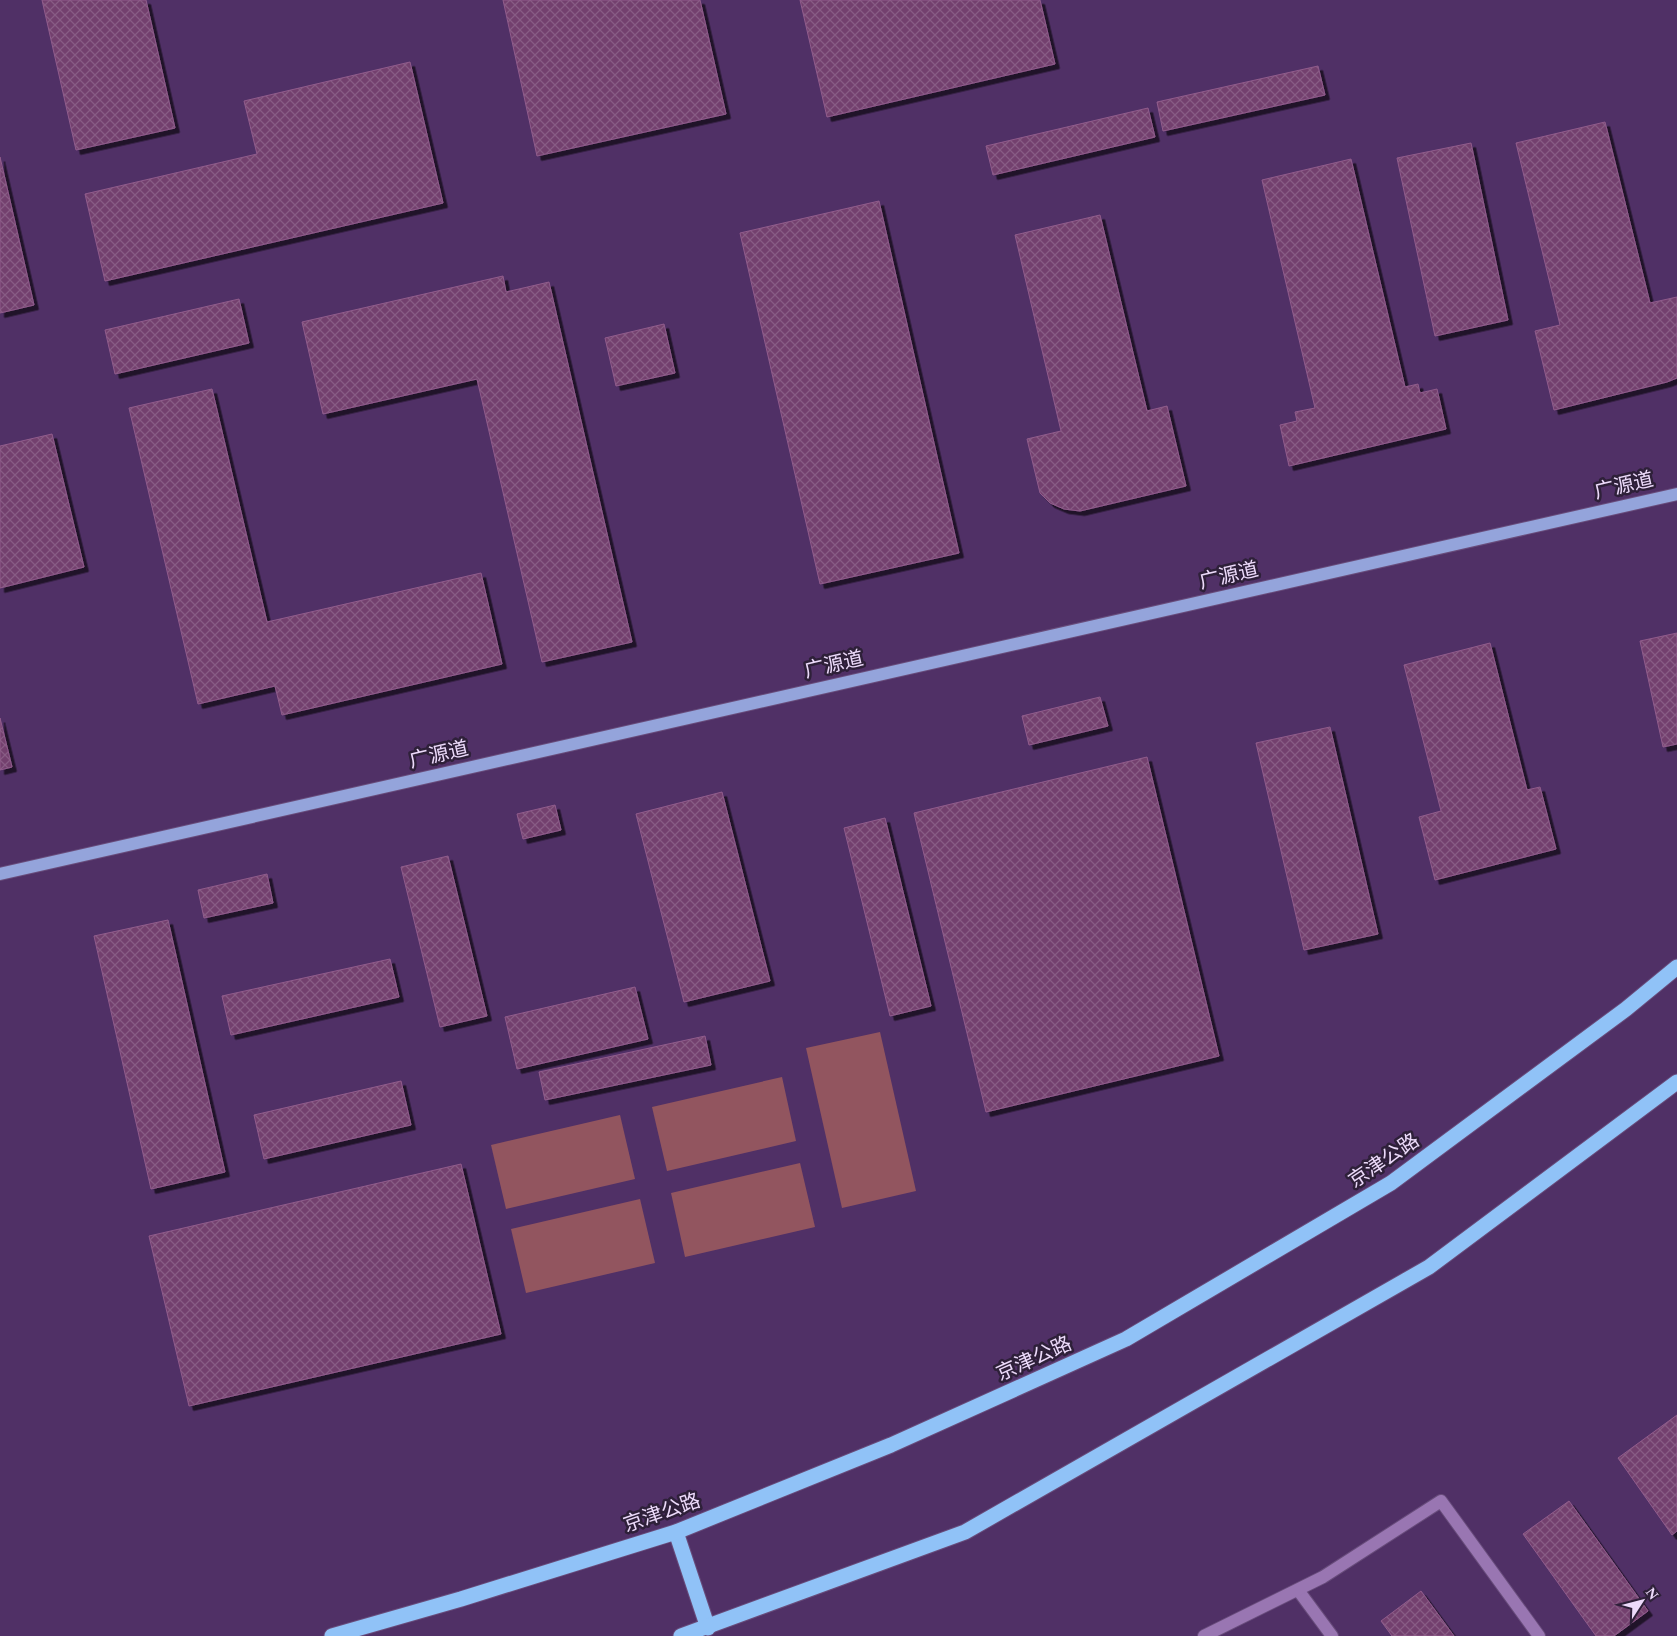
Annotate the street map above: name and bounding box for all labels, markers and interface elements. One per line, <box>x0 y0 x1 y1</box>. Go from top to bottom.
street label: 广源道 <box>1591 465 1657 507</box>
street label: 广源道 <box>1196 555 1262 597</box>
street label: 广源道 <box>801 644 867 686</box>
street label: 广源道 <box>406 734 472 776</box>
street label: 京津公路 <box>1342 1126 1426 1196</box>
street label: 京津公路 <box>991 1329 1077 1389</box>
street label: 京津公路 <box>619 1486 705 1540</box>
north arrow <box>1617 1576 1667 1626</box>
text: N <box>1640 1583 1664 1604</box>

